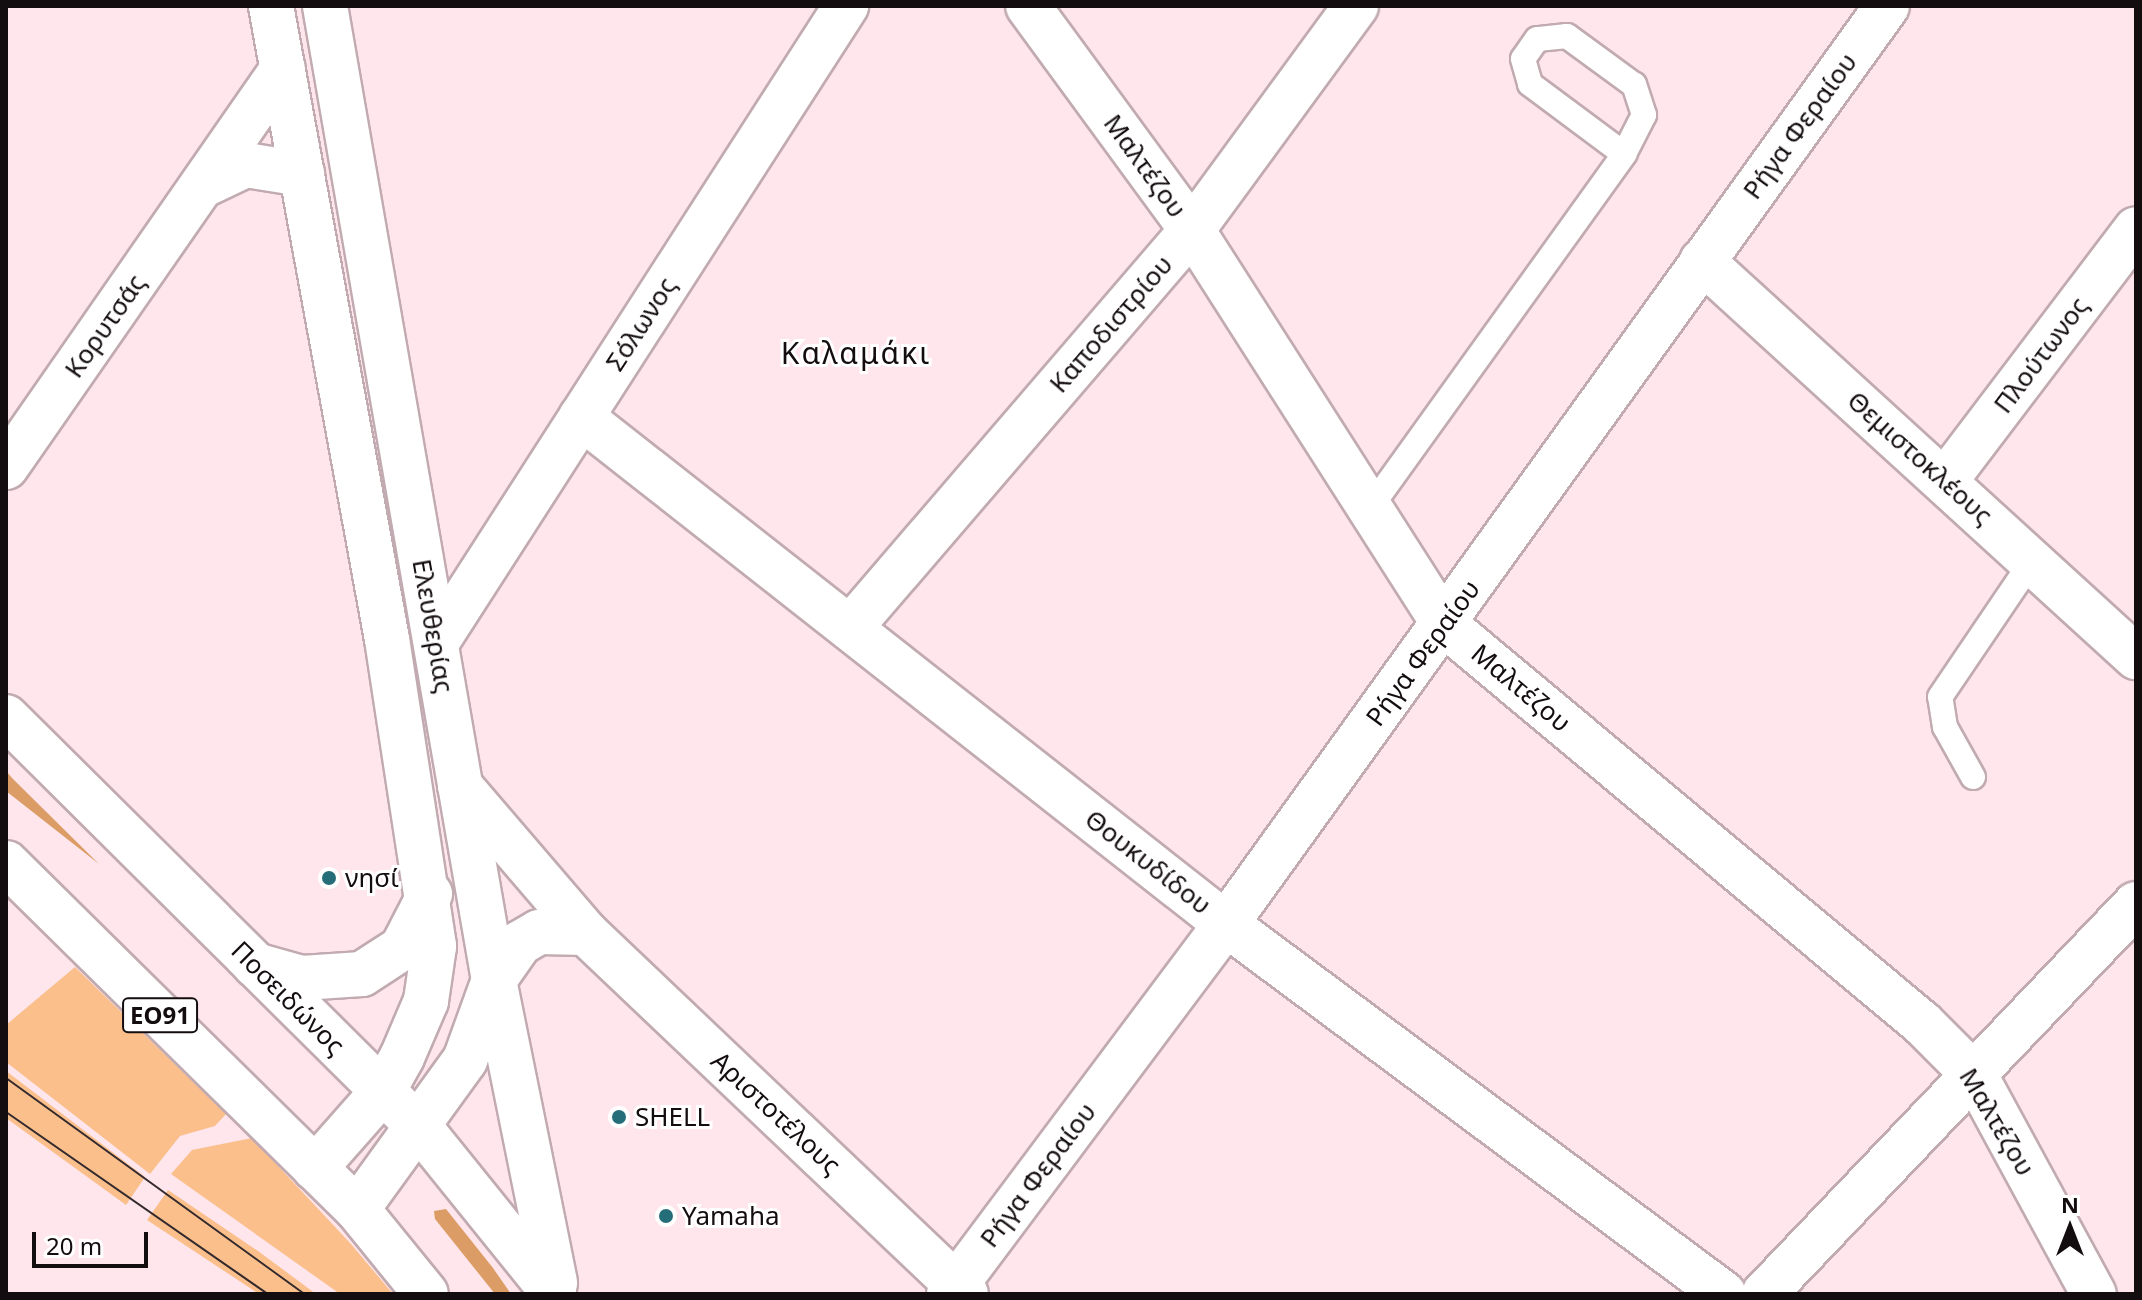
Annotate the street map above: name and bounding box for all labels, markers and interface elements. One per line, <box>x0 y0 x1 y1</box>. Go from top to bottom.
street label: Ρήγα Φεραίου <box>1737 47 1863 205</box>
street label: Μαλτέζου <box>1097 108 1193 224</box>
street label: Καποδιστρίου <box>1043 249 1179 399</box>
street label: Κορυτσάς <box>58 268 152 384</box>
street label: Σόλωνος <box>599 271 683 377</box>
street label: Πλούτωνος <box>1987 291 2095 419</box>
district label: Καλαμάκι <box>781 335 931 371</box>
street label: Θεμιστοκλέους <box>1841 385 1999 531</box>
street label: Ελευθερίας <box>406 557 460 695</box>
street label: Ρήγα Φεραίου <box>1360 574 1486 732</box>
street label: Μαλτέζου <box>1465 638 1577 738</box>
street label: Θουκυδίδου <box>1079 803 1217 921</box>
place label: νησί <box>345 862 399 894</box>
marker: νησί <box>320 869 338 887</box>
street label: Ποσειδώνος <box>225 935 351 1061</box>
road number: ΕΟ91 <box>122 995 198 1035</box>
street label: Αριστοτέλους <box>705 1045 847 1181</box>
street label: Μαλτέζου <box>1953 1063 2041 1181</box>
street label: Ρήγα Φεραίου <box>974 1097 1102 1253</box>
place label: SHELL <box>635 1101 710 1133</box>
marker: SHELL <box>610 1108 628 1126</box>
north arrow <box>2030 1188 2110 1268</box>
text: N <box>2061 1189 2079 1219</box>
place label: Yamaha <box>682 1200 780 1232</box>
marker: Yamaha <box>657 1207 675 1225</box>
scale bar <box>36 1216 152 1266</box>
text: 20 m <box>46 1229 102 1262</box>

